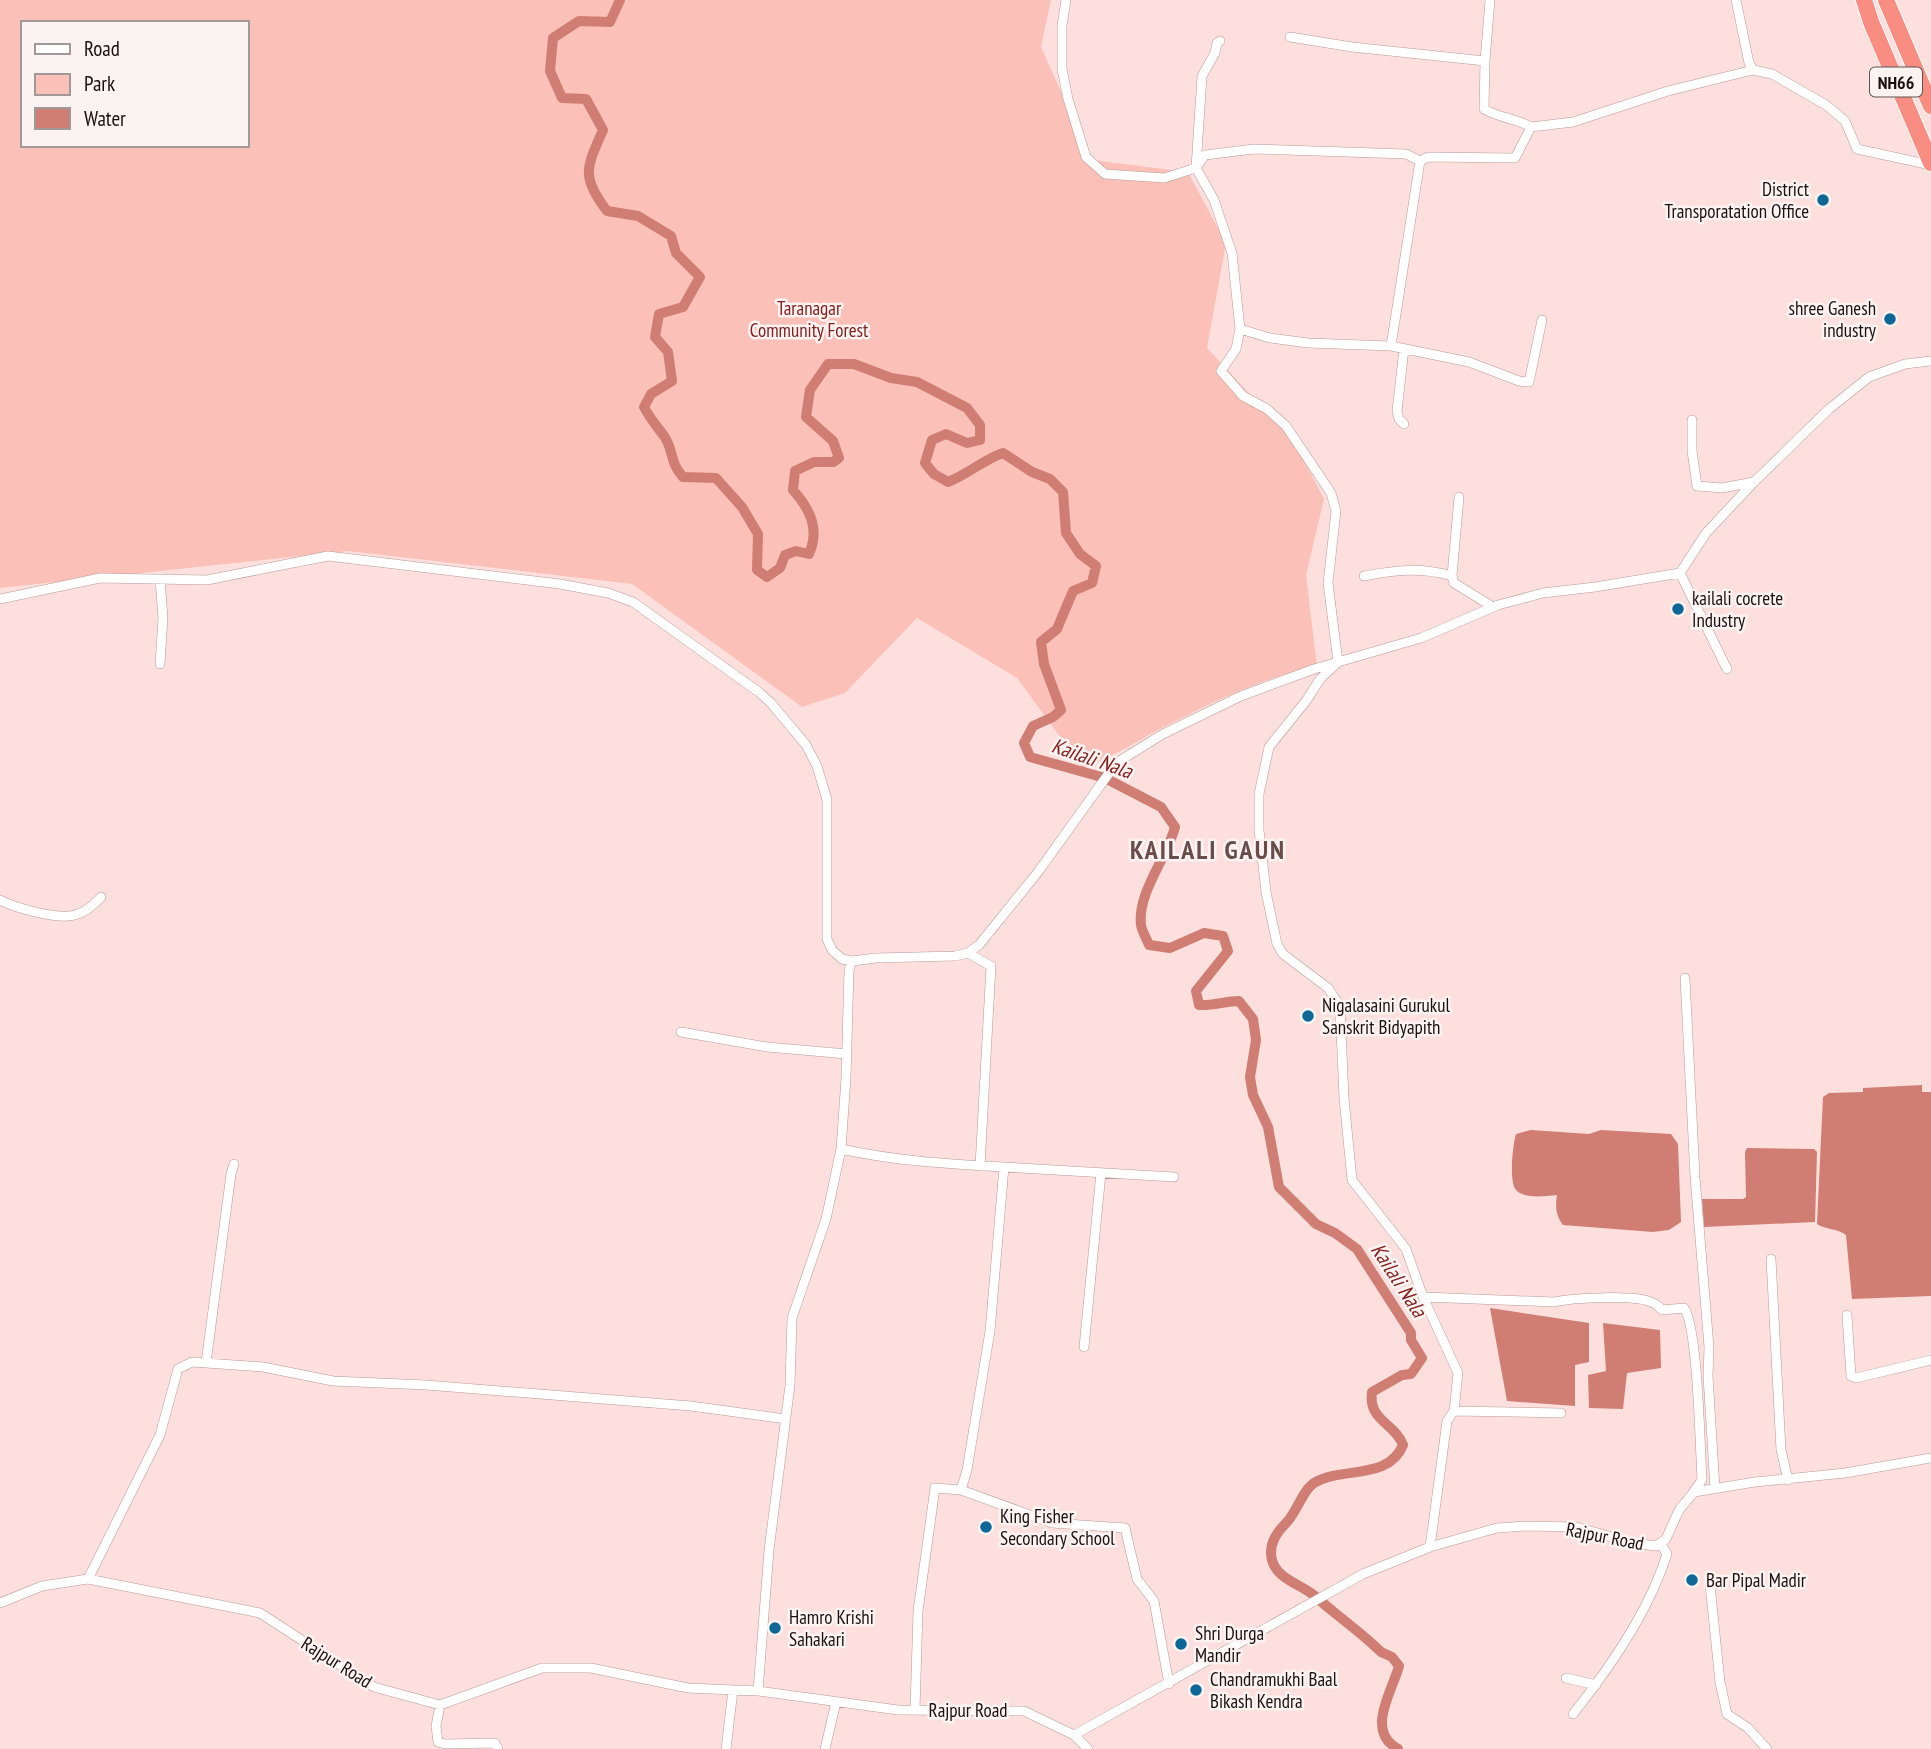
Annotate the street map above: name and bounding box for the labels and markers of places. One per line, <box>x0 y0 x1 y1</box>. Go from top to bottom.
place label: District Transporatation Office <box>1665 177 1810 223</box>
marker: District Transporatation Office <box>1815 192 1831 208</box>
place label: shree Ganesh industry <box>1789 296 1877 342</box>
marker: shree Ganesh industry <box>1882 311 1898 327</box>
place label: kailali cocrete Industry <box>1692 586 1783 632</box>
marker: kailali cocrete Industry <box>1670 601 1686 617</box>
place label: Nigalasaini Gurukul Sanskrit Bidyapith <box>1322 993 1450 1039</box>
marker: Nigalasaini Gurukul Sanskrit Bidyapith <box>1300 1008 1316 1024</box>
place label: King Fisher Secondary School <box>1000 1504 1115 1550</box>
marker: King Fisher Secondary School <box>978 1519 994 1535</box>
place label: Bar Pipal Madir <box>1706 1568 1807 1592</box>
marker: Bar Pipal Madir <box>1684 1572 1700 1588</box>
place label: Hamro Krishi Sahakari <box>789 1605 874 1651</box>
marker: Hamro Krishi Sahakari <box>767 1620 783 1636</box>
place label: Shri Durga Mandir <box>1195 1621 1264 1667</box>
marker: Shri Durga Mandir <box>1173 1636 1189 1652</box>
place label: Chandramukhi Baal Bikash Kendra <box>1210 1667 1338 1713</box>
marker: Chandramukhi Baal Bikash Kendra <box>1188 1682 1204 1698</box>

